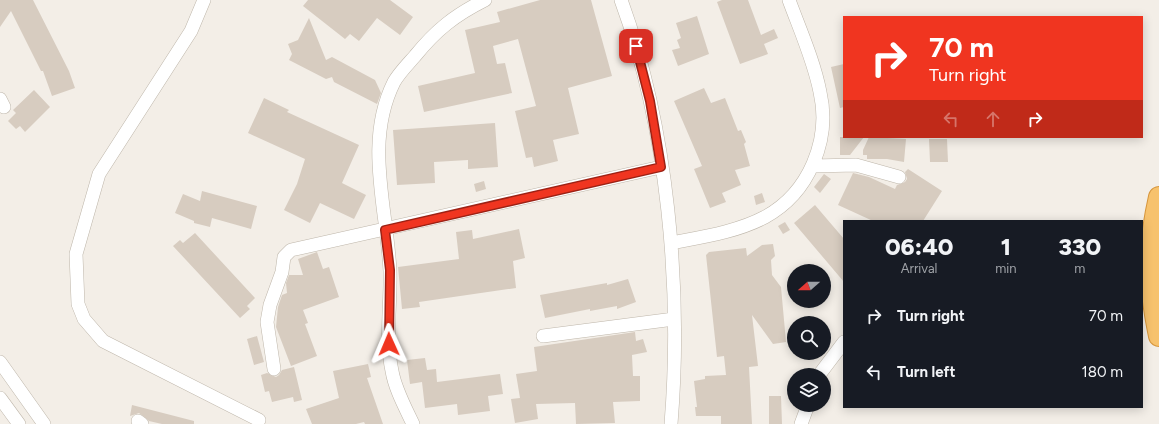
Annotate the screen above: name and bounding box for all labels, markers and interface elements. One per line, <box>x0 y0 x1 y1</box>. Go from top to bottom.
pin <box>619 29 653 63</box>
text: 70 m <box>929 30 994 64</box>
icon: right <box>863 32 915 84</box>
icon: arrive <box>625 35 647 57</box>
text: Turn right <box>929 64 1006 86</box>
icon: left <box>940 108 962 130</box>
icon: ahead <box>982 108 1004 130</box>
icon: right <box>1024 108 1046 130</box>
text: 06:40 <box>885 232 953 261</box>
text: 1 <box>1001 232 1011 261</box>
text: 330 <box>1059 232 1101 261</box>
text: Arrival <box>901 261 937 276</box>
text: min <box>995 261 1017 276</box>
text: m <box>1074 261 1085 276</box>
north arrow <box>787 264 831 308</box>
map controls <box>787 264 831 412</box>
icon: right <box>863 305 885 327</box>
text: Turn right <box>897 307 965 325</box>
text: 70 m <box>1089 307 1123 325</box>
button: search <box>787 316 831 360</box>
position arrow <box>368 323 410 365</box>
icon: left <box>863 361 885 383</box>
text: Turn left <box>897 363 955 381</box>
text: 180 m <box>1082 363 1123 381</box>
button: layers <box>787 368 831 412</box>

